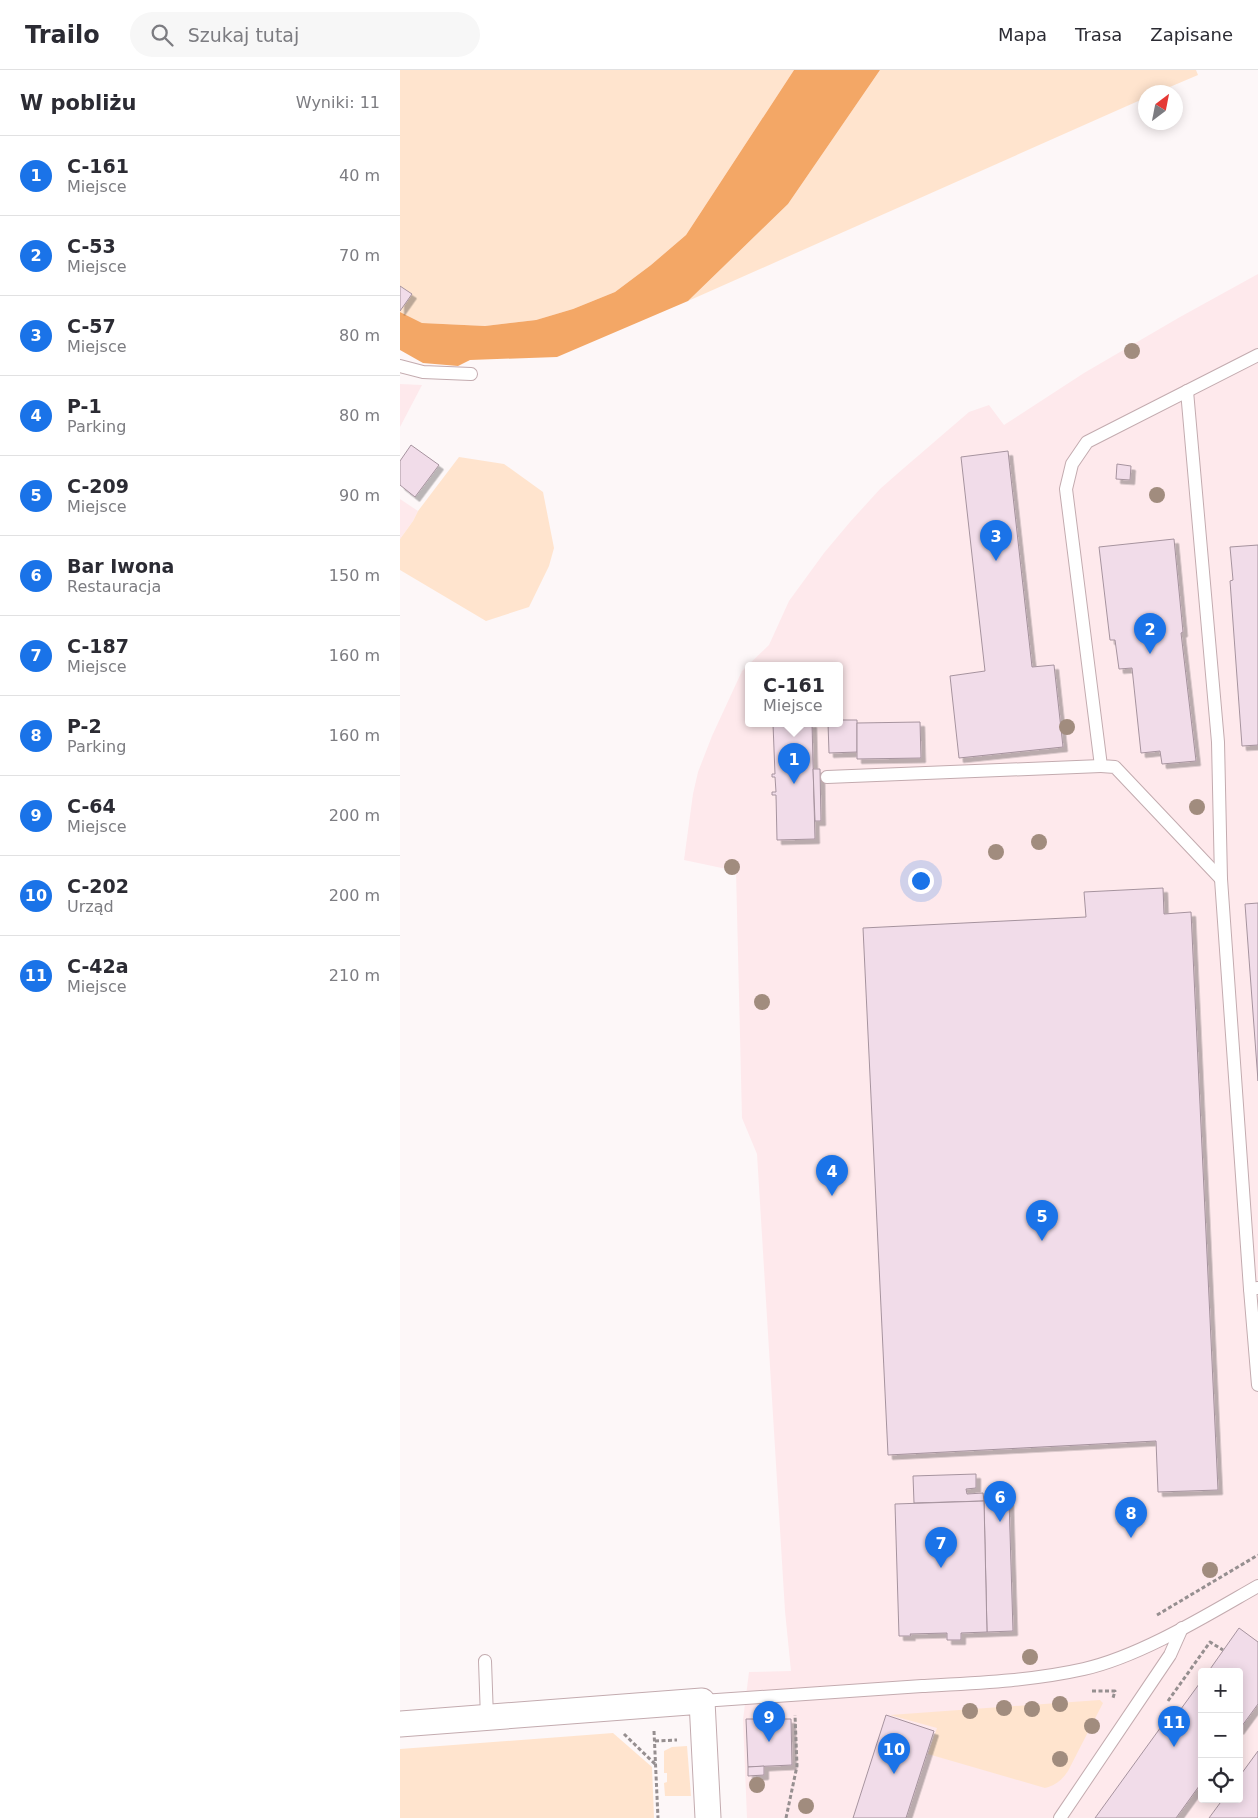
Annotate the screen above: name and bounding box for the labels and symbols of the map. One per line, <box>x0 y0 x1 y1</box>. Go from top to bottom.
north arrow <box>1138 85 1183 130</box>
pin: 3 <box>980 520 1012 561</box>
pin: 2 <box>1134 613 1166 654</box>
pin: 1 <box>778 743 810 784</box>
your location <box>908 868 934 894</box>
pin: 4 <box>816 1155 848 1196</box>
pin: 5 <box>1026 1200 1058 1241</box>
pin: 6 <box>984 1481 1016 1522</box>
pin: 8 <box>1115 1497 1147 1538</box>
pin: 7 <box>925 1527 957 1568</box>
pin: 9 <box>753 1701 785 1742</box>
pin: 11 <box>1158 1706 1190 1747</box>
pin: 10 <box>878 1733 910 1774</box>

